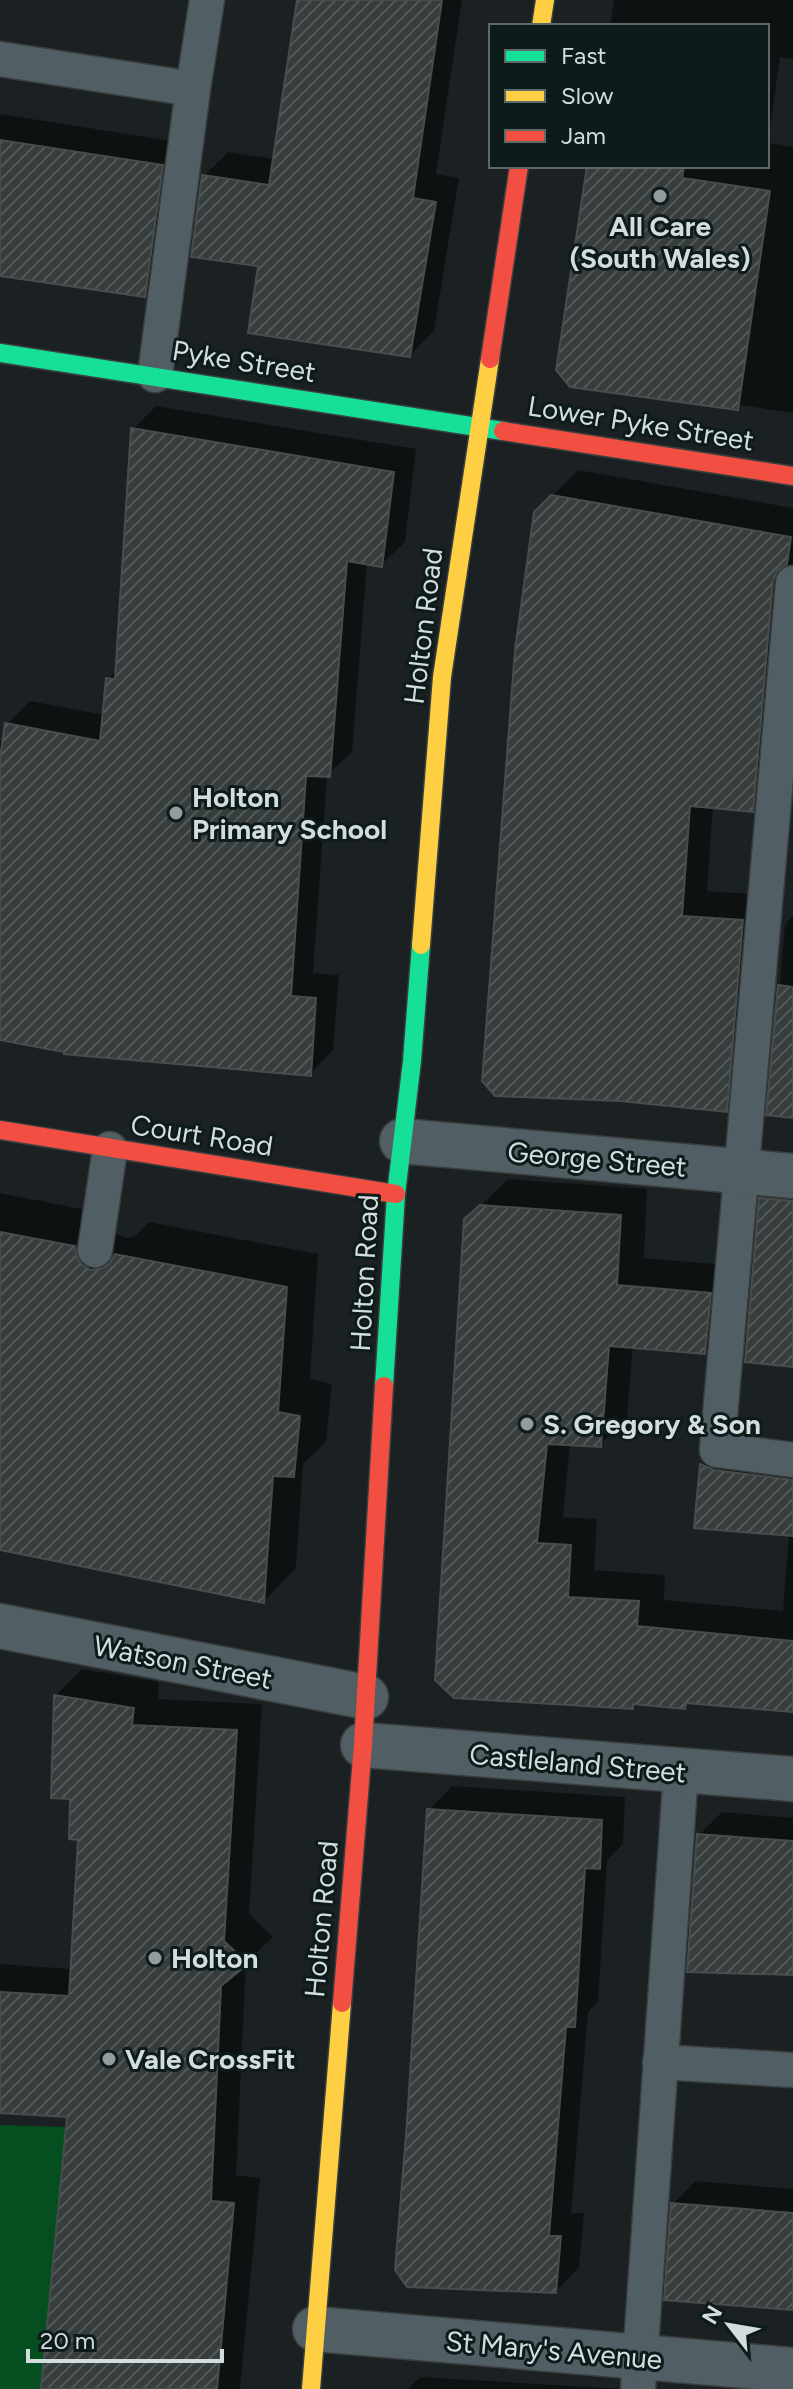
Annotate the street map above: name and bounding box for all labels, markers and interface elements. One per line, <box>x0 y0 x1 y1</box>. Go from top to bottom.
legend <box>489 24 769 168</box>
text: Fast <box>561 41 606 70</box>
text: Slow <box>561 81 614 110</box>
text: Jam <box>561 121 606 150</box>
marker: All Care (South Wales) <box>651 187 669 205</box>
place label: All Care (South Wales) <box>569 209 751 275</box>
street label: Pyke Street <box>170 333 318 389</box>
street label: Lower Pyke Street <box>525 388 757 458</box>
street label: Holton Road <box>397 546 449 706</box>
place label: Holton Primary School <box>192 780 387 846</box>
marker: Holton Primary School <box>167 804 185 822</box>
street label: Court Road <box>128 1107 276 1163</box>
street label: George Street <box>506 1134 688 1184</box>
street label: Holton Road <box>343 1194 385 1352</box>
place label: S. Gregory & Son <box>543 1407 761 1441</box>
marker: S. Gregory & Son <box>518 1415 536 1433</box>
street label: Watson Street <box>91 1628 275 1696</box>
street label: Castleland Street <box>468 1737 688 1789</box>
street label: Holton Road <box>297 1839 345 1999</box>
place label: Holton <box>171 1941 258 1975</box>
marker: Holton <box>146 1949 164 1967</box>
place label: Vale CrossFit <box>125 2042 295 2076</box>
marker: Vale CrossFit <box>100 2050 118 2068</box>
north arrow <box>689 2285 769 2365</box>
text: N <box>696 2301 728 2329</box>
scale bar <box>28 2313 222 2363</box>
street label: St Mary's Avenue <box>444 2324 664 2376</box>
text: 20 m <box>40 2326 95 2355</box>

